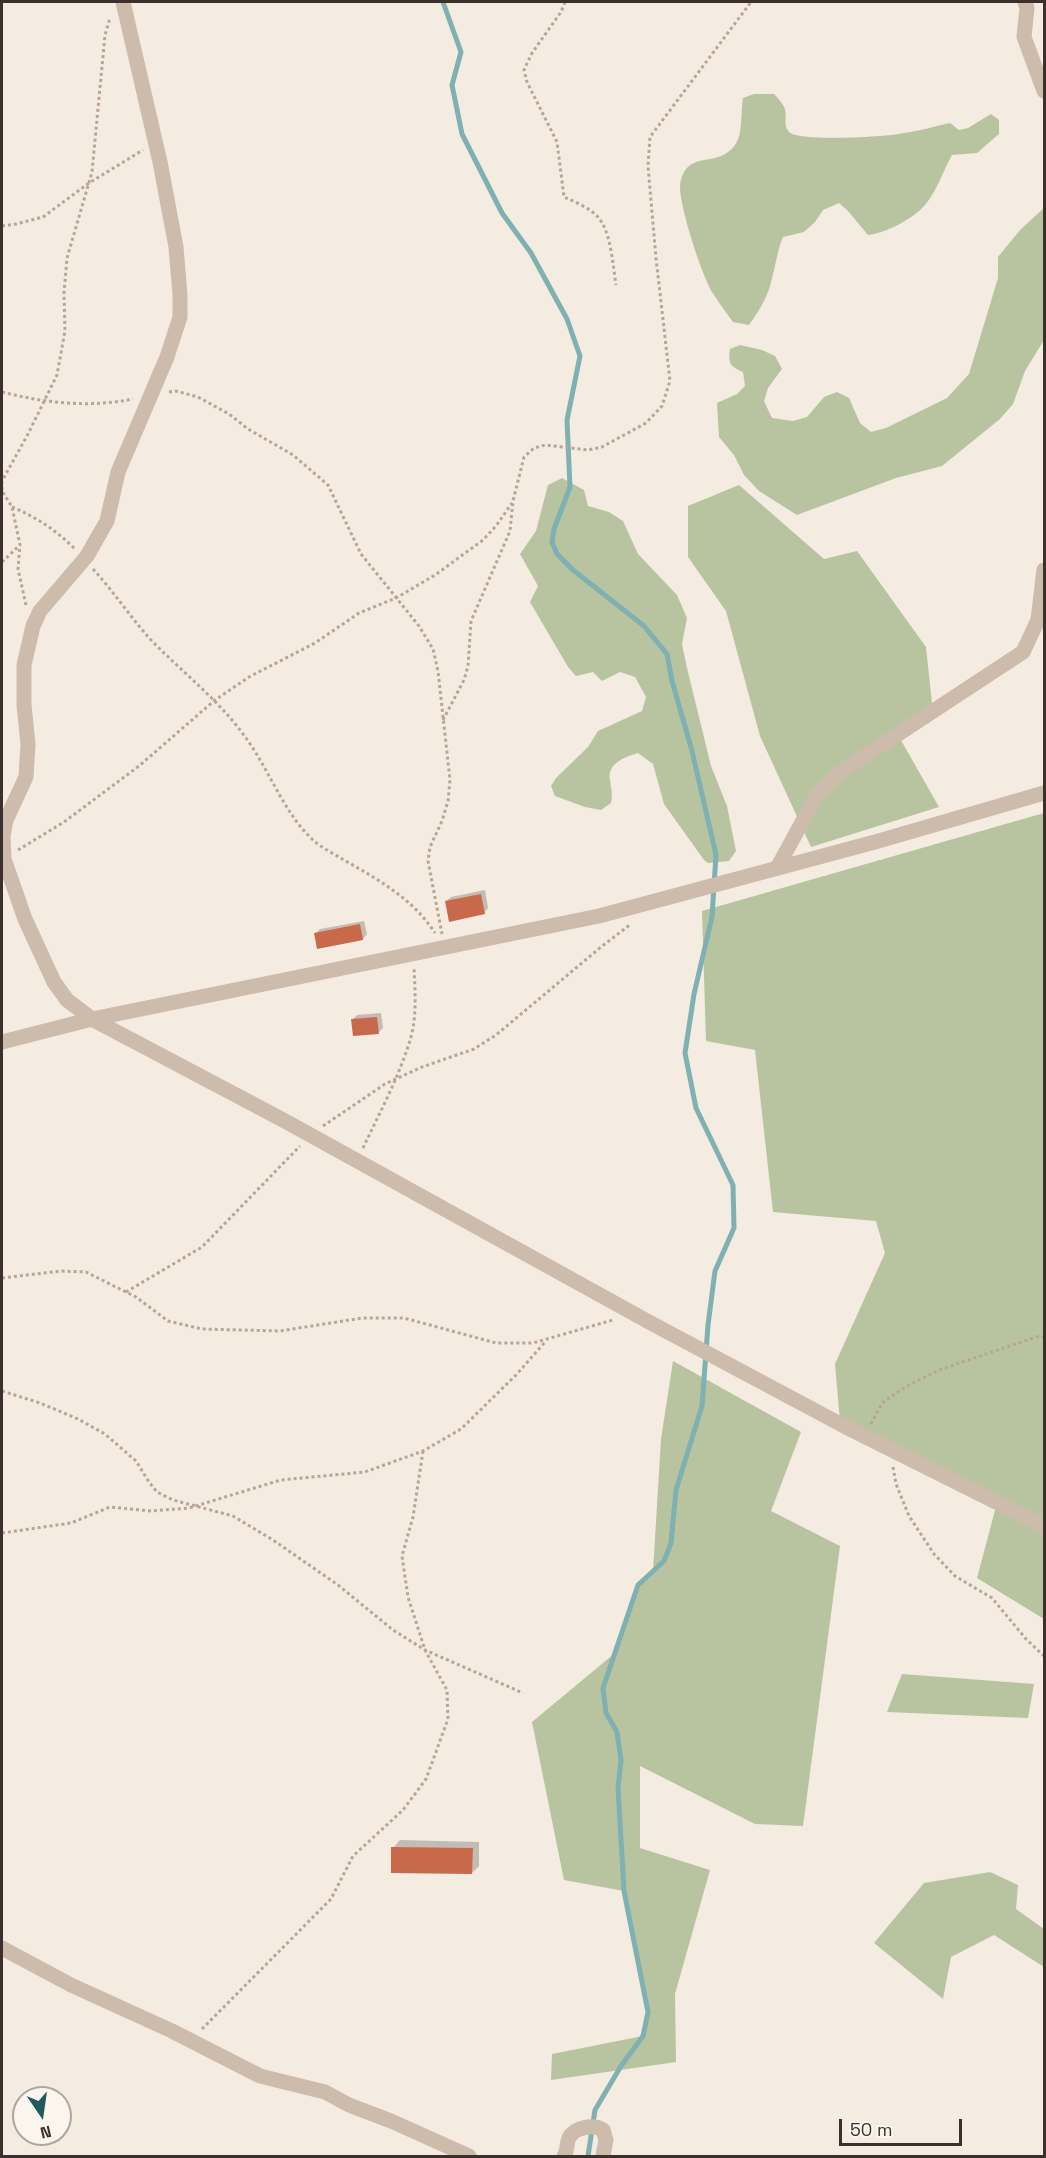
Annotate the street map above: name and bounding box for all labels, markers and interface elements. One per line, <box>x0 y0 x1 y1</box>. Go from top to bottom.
north arrow <box>12 2086 72 2146</box>
scale bar <box>842 2107 965 2145</box>
text: 50 m <box>850 2118 892 2141</box>
text: N <box>38 2121 53 2144</box>

